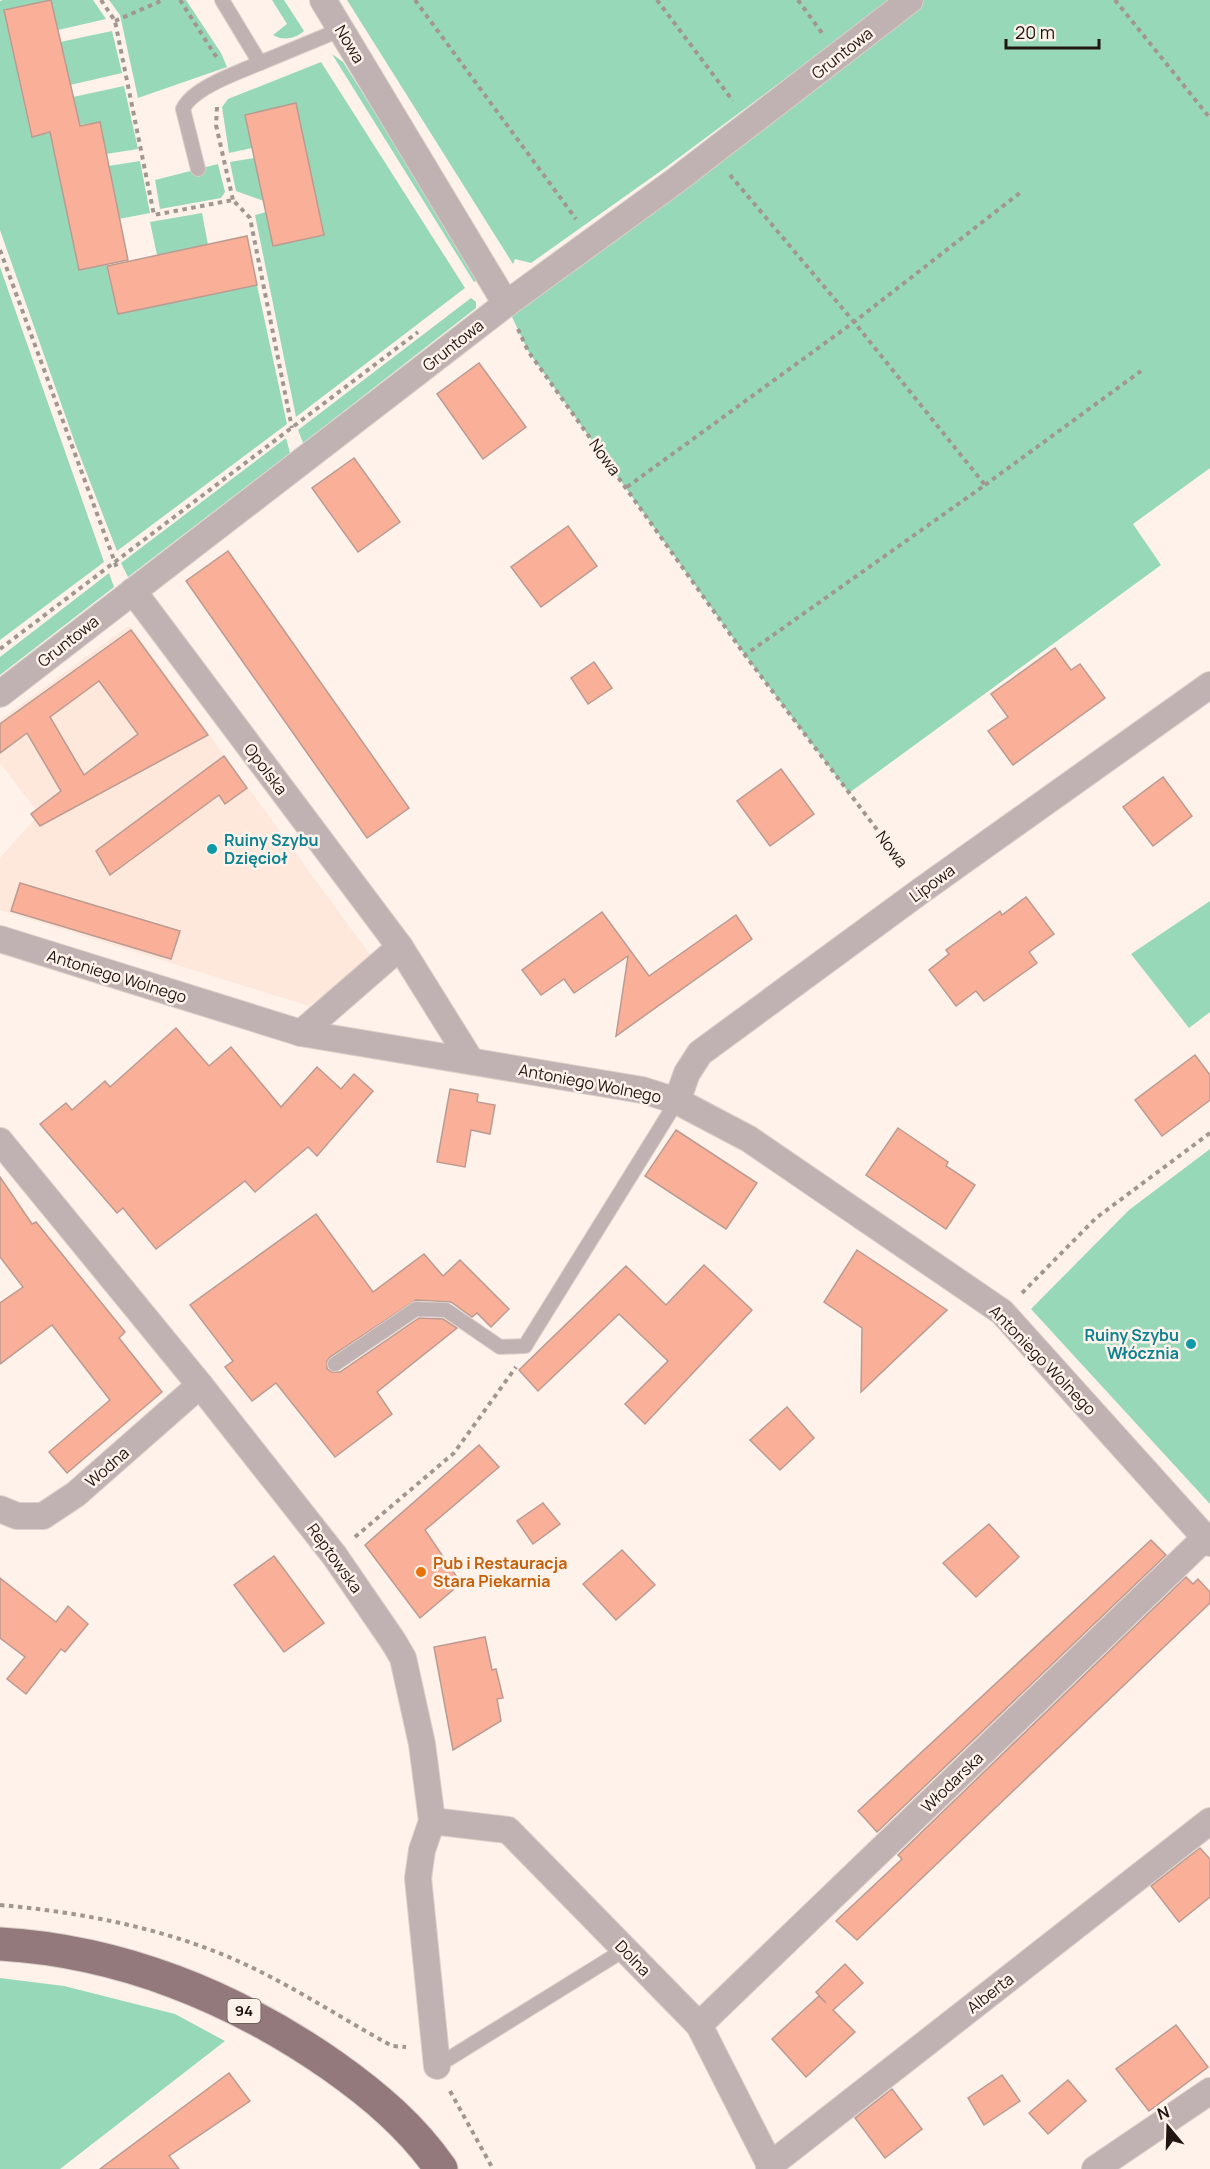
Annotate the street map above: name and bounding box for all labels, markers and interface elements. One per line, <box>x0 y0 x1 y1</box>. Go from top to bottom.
scale bar <box>1006 12 1099 50</box>
text: 20 m <box>1015 20 1055 44</box>
street label: Nowa <box>330 21 370 67</box>
street label: Gruntowa <box>807 22 877 84</box>
street label: Gruntowa <box>418 314 488 376</box>
street label: Nowa <box>584 434 626 480</box>
street label: Gruntowa <box>33 610 103 672</box>
street label: Opolska <box>239 739 293 799</box>
street label: Nowa <box>871 826 913 872</box>
place label: Ruiny Szybu Dzięcioł <box>224 829 319 869</box>
marker: Ruiny Szybu Dzięcioł <box>205 842 219 856</box>
street label: Lipowa <box>905 859 959 907</box>
street label: Antoniego Wolnego <box>45 944 189 1008</box>
street label: Antoniego Wolnego <box>517 1058 663 1108</box>
street label: Antoniego Wolnego <box>985 1300 1101 1420</box>
place label: Ruiny Szybu Włócznia <box>1084 1324 1179 1364</box>
marker: Ruiny Szybu Włócznia <box>1184 1337 1198 1351</box>
street label: Wodna <box>80 1442 134 1492</box>
street label: Reptowska <box>302 1519 368 1597</box>
place label: Pub i Restauracja Stara Piekarnia <box>433 1552 567 1592</box>
marker: Pub i Restauracja Stara Piekarnia <box>414 1565 428 1579</box>
street label: Włodarska <box>916 1747 988 1817</box>
street label: Dolna <box>610 1935 656 1981</box>
street label: Alberta <box>962 1968 1018 2018</box>
road number: 94 <box>228 1999 260 2023</box>
north arrow <box>1138 2097 1198 2157</box>
text: N <box>1154 2101 1172 2125</box>

